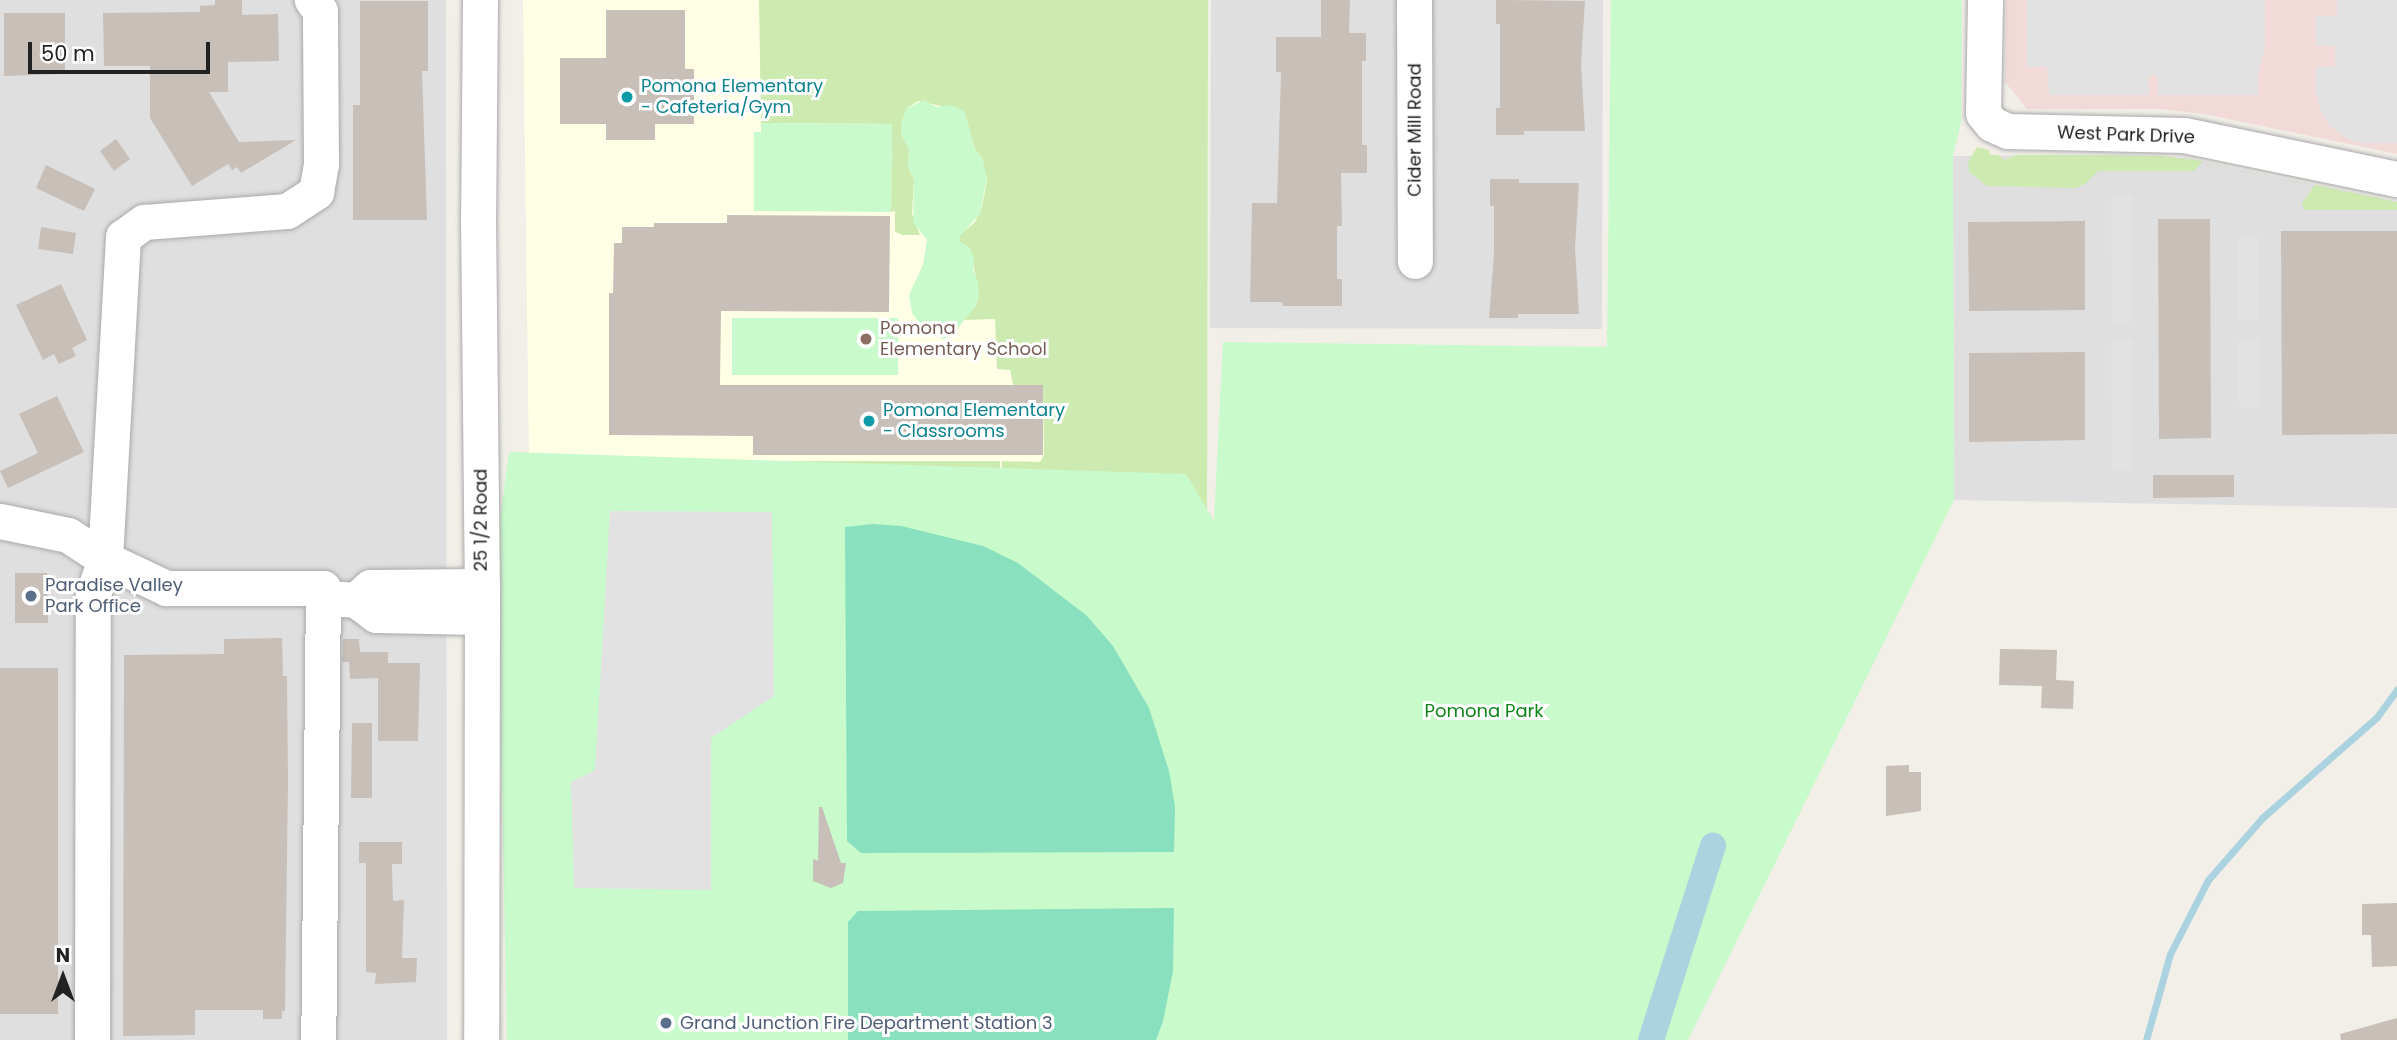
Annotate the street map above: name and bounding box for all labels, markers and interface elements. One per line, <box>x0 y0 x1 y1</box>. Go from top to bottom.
scale bar <box>32 28 214 72</box>
text: 50 m <box>41 39 95 68</box>
street label: Cider Mill Road <box>1404 63 1426 197</box>
place label: Pomona Elementary - Cafeteria/Gym <box>641 76 823 119</box>
marker: Pomona Elementary - Cafeteria/Gym <box>619 89 635 105</box>
street label: West Park Drive <box>2057 122 2195 148</box>
place label: Pomona Elementary School <box>880 318 1047 360</box>
marker: Pomona Elementary School <box>858 331 874 347</box>
place label: Pomona Elementary - Classrooms <box>883 400 1065 442</box>
marker: Pomona Elementary - Classrooms <box>861 413 877 429</box>
street label: 25 1/2 Road <box>470 469 492 571</box>
place label: Paradise Valley Park Office <box>45 575 183 618</box>
marker: Paradise Valley Park Office <box>23 588 39 604</box>
park label: Pomona Park <box>1424 700 1544 722</box>
north arrow <box>28 942 98 1012</box>
text: N <box>56 942 70 969</box>
place label: Grand Junction Fire Department Station 3 <box>680 1012 1053 1034</box>
marker: Grand Junction Fire Department Station 3 <box>658 1015 674 1031</box>

